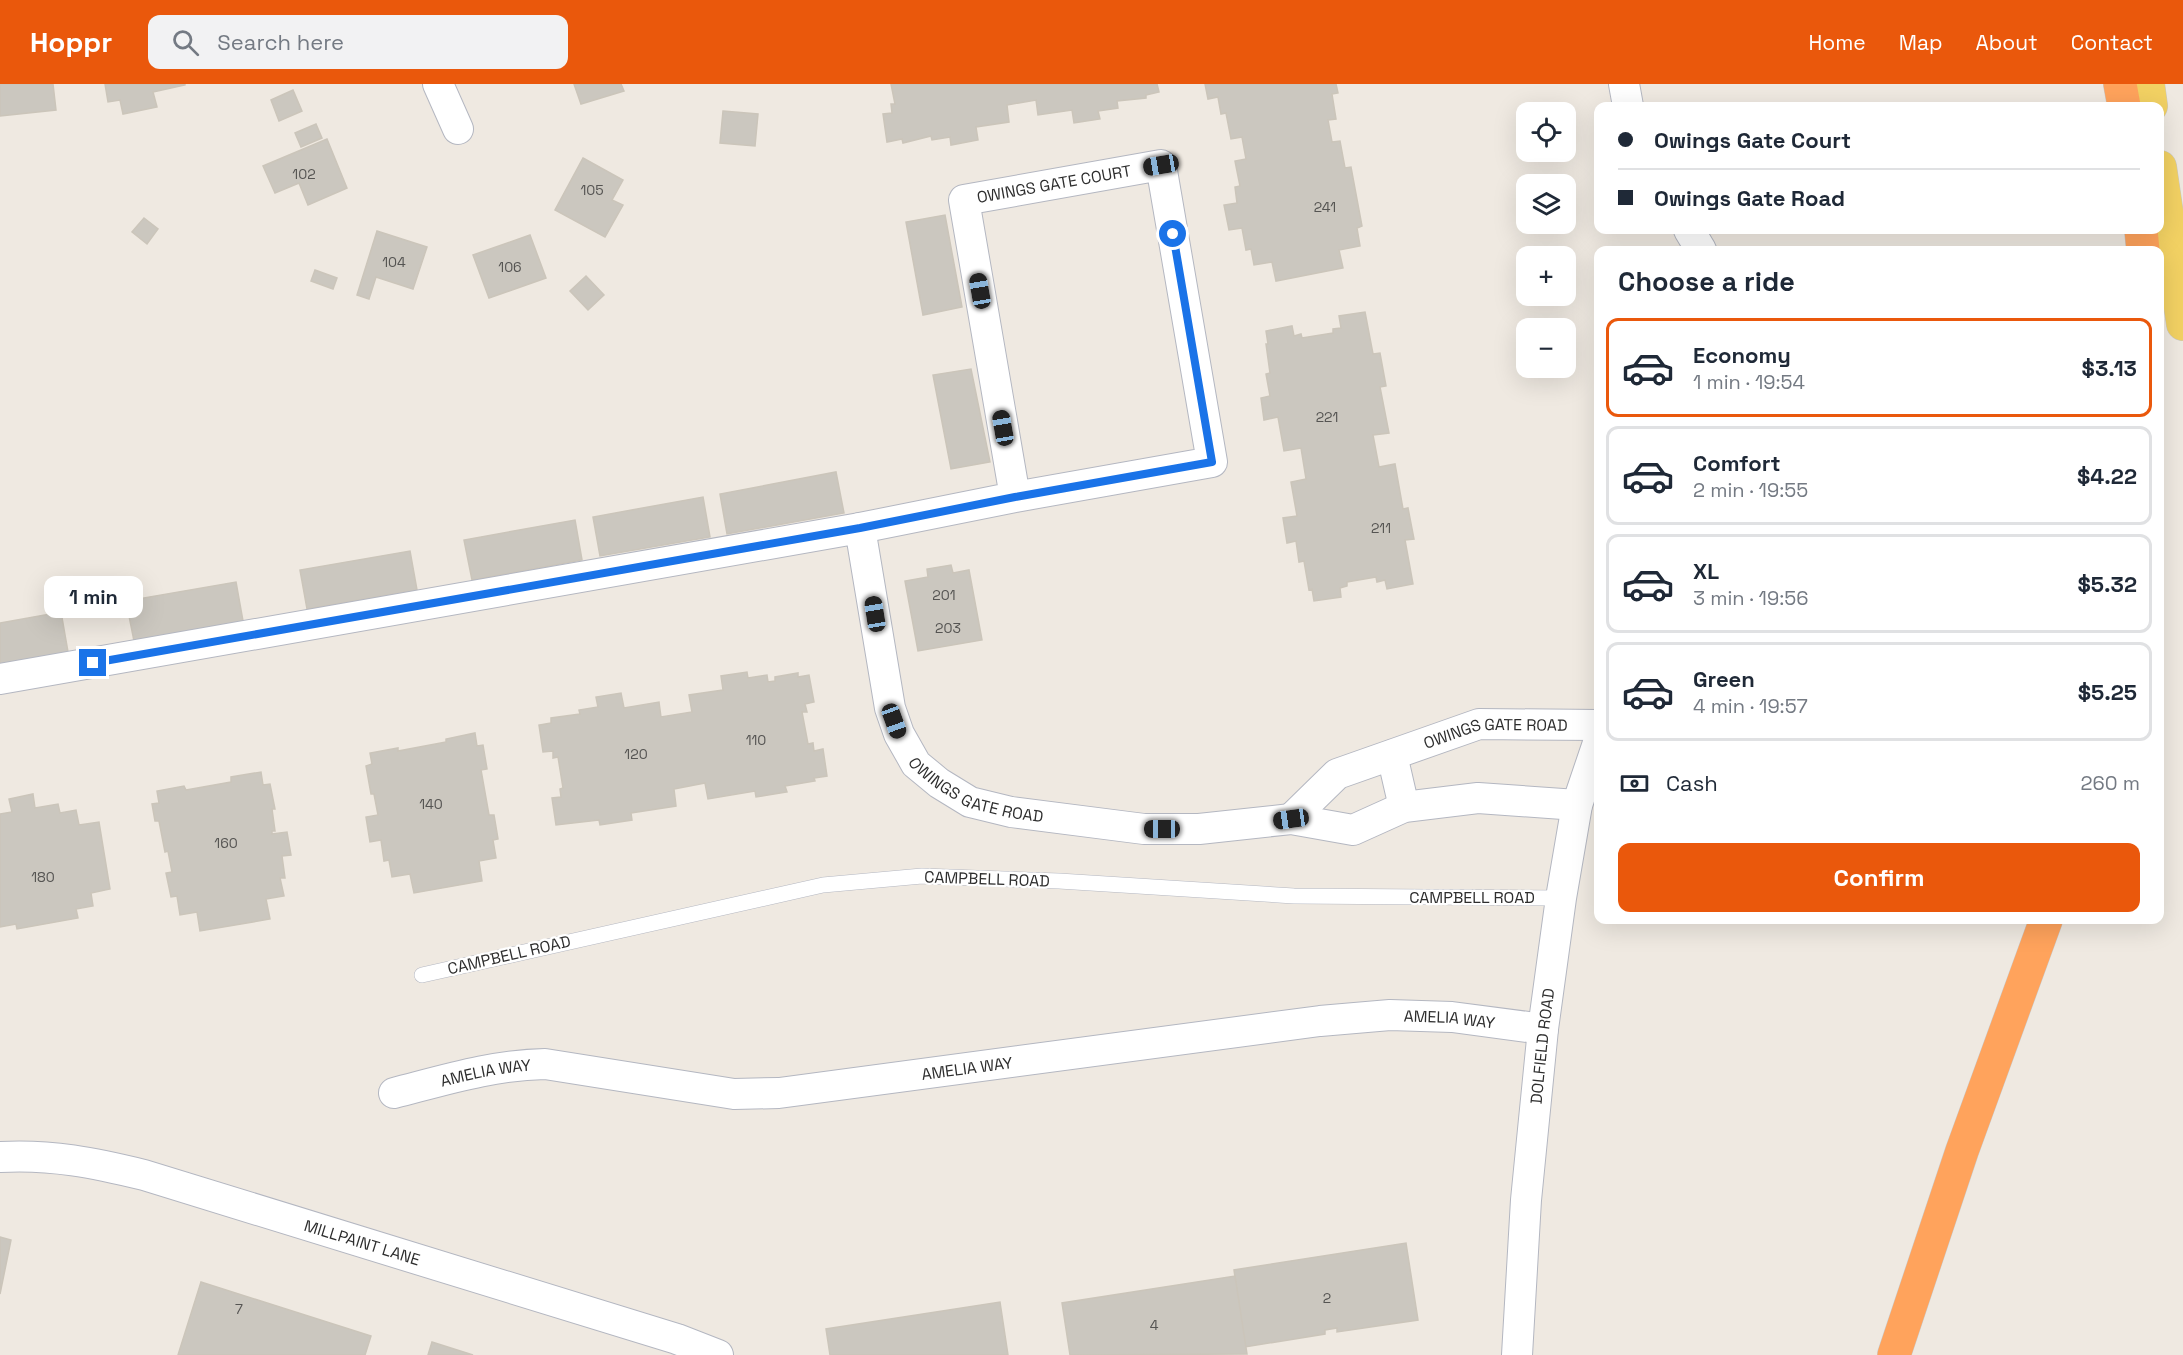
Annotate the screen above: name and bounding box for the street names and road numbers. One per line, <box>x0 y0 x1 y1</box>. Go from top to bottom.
street label: OWINGS GATE COURT <box>975 160 1133 208</box>
street label: OWINGS GATE ROAD <box>1420 714 1568 753</box>
street label: OWINGS GATE ROAD <box>904 753 1045 827</box>
street label: CAMPBELL ROAD <box>924 866 1050 892</box>
street label: CAMPBELL ROAD <box>1409 887 1535 908</box>
street label: CAMPBELL ROAD <box>445 931 573 979</box>
street label: DOLFIELD ROAD <box>1525 987 1559 1105</box>
street label: AMELIA WAY <box>1403 1005 1497 1033</box>
street label: AMELIA WAY <box>920 1052 1014 1084</box>
street label: AMELIA WAY <box>438 1054 532 1091</box>
street label: MILLPAINT LANE <box>302 1214 423 1270</box>

